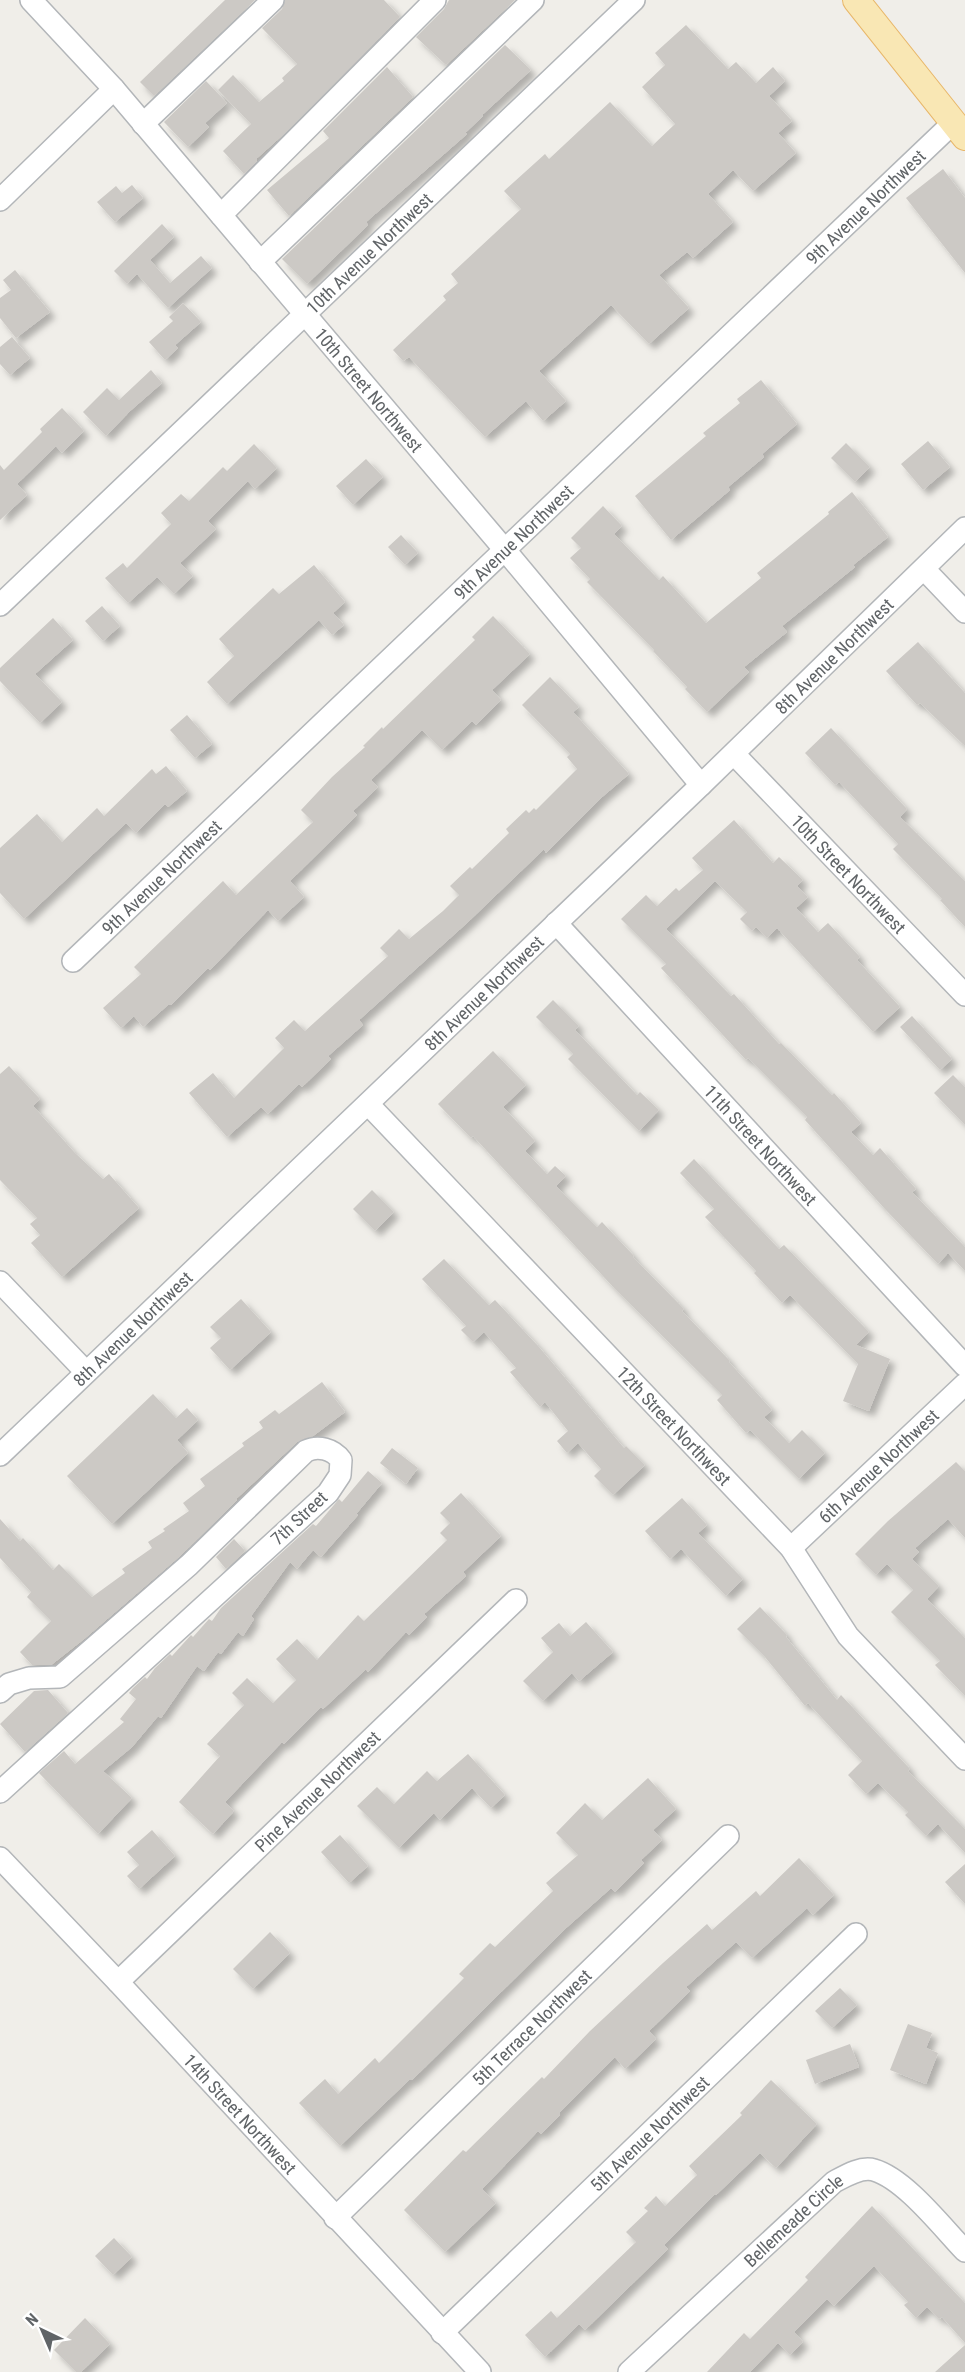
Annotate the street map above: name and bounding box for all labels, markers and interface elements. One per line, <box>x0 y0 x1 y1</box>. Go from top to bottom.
street label: 9th Avenue Northwest <box>801 145 929 268</box>
street label: 10th Avenue Northwest <box>302 188 436 318</box>
street label: 10th Street Northwest <box>311 323 428 456</box>
street label: 9th Avenue Northwest <box>449 480 577 603</box>
street label: 8th Avenue Northwest <box>770 593 897 718</box>
street label: 10th Street Northwest <box>787 810 910 937</box>
street label: 9th Avenue Northwest <box>97 815 225 939</box>
street label: 8th Avenue Northwest <box>420 931 548 1055</box>
street label: 11th Street Northwest <box>700 1080 822 1209</box>
street label: 8th Avenue Northwest <box>68 1267 196 1390</box>
street label: 12th Street Northwest <box>613 1362 736 1489</box>
street label: 6th Avenue Northwest <box>814 1404 943 1527</box>
street label: 7th Street <box>267 1487 331 1549</box>
street label: Pine Avenue Northwest <box>250 1726 384 1856</box>
street label: 5th Terrace Northwest <box>468 1965 595 2089</box>
street label: 14th Street Northwest <box>180 2049 301 2178</box>
street label: 5th Avenue Northwest <box>586 2071 713 2195</box>
street label: Bellemeade Circle <box>739 2169 846 2271</box>
north arrow <box>12 2300 72 2360</box>
text: N <box>22 2309 42 2330</box>

